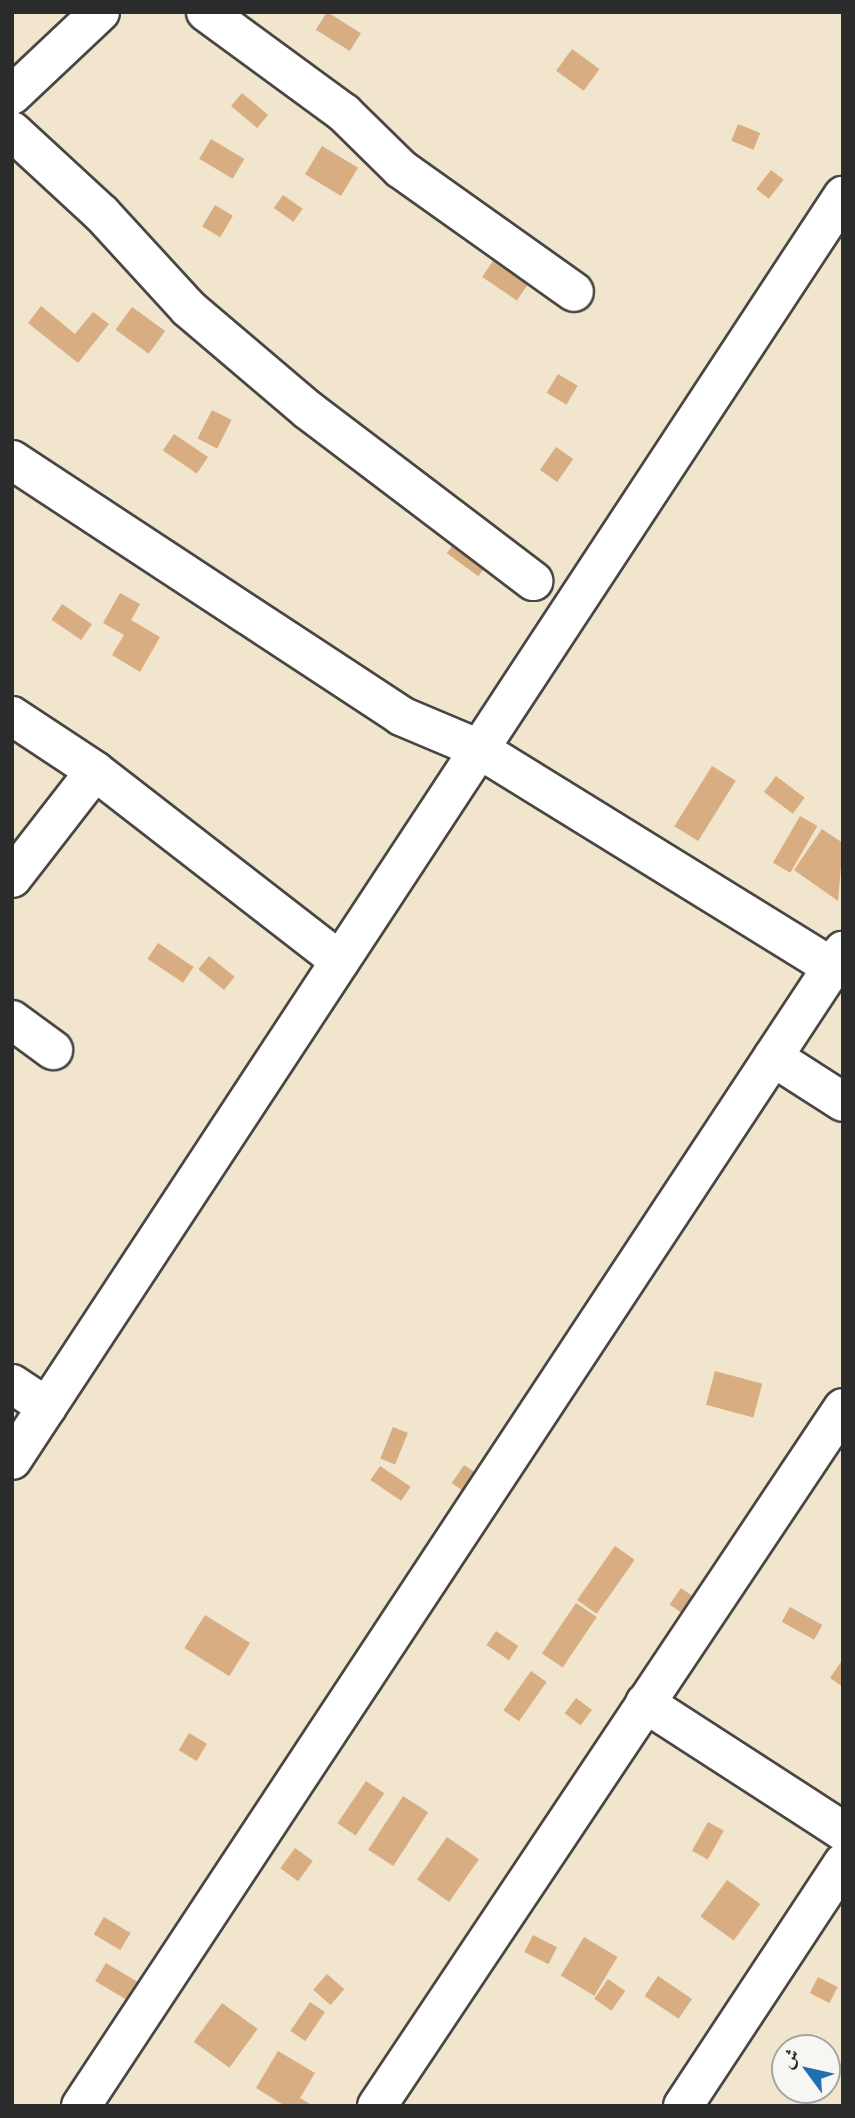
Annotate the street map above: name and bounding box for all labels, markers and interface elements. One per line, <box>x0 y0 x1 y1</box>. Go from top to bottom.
north arrow <box>771 2034 841 2104</box>
text: ش <box>775 2044 805 2073</box>

